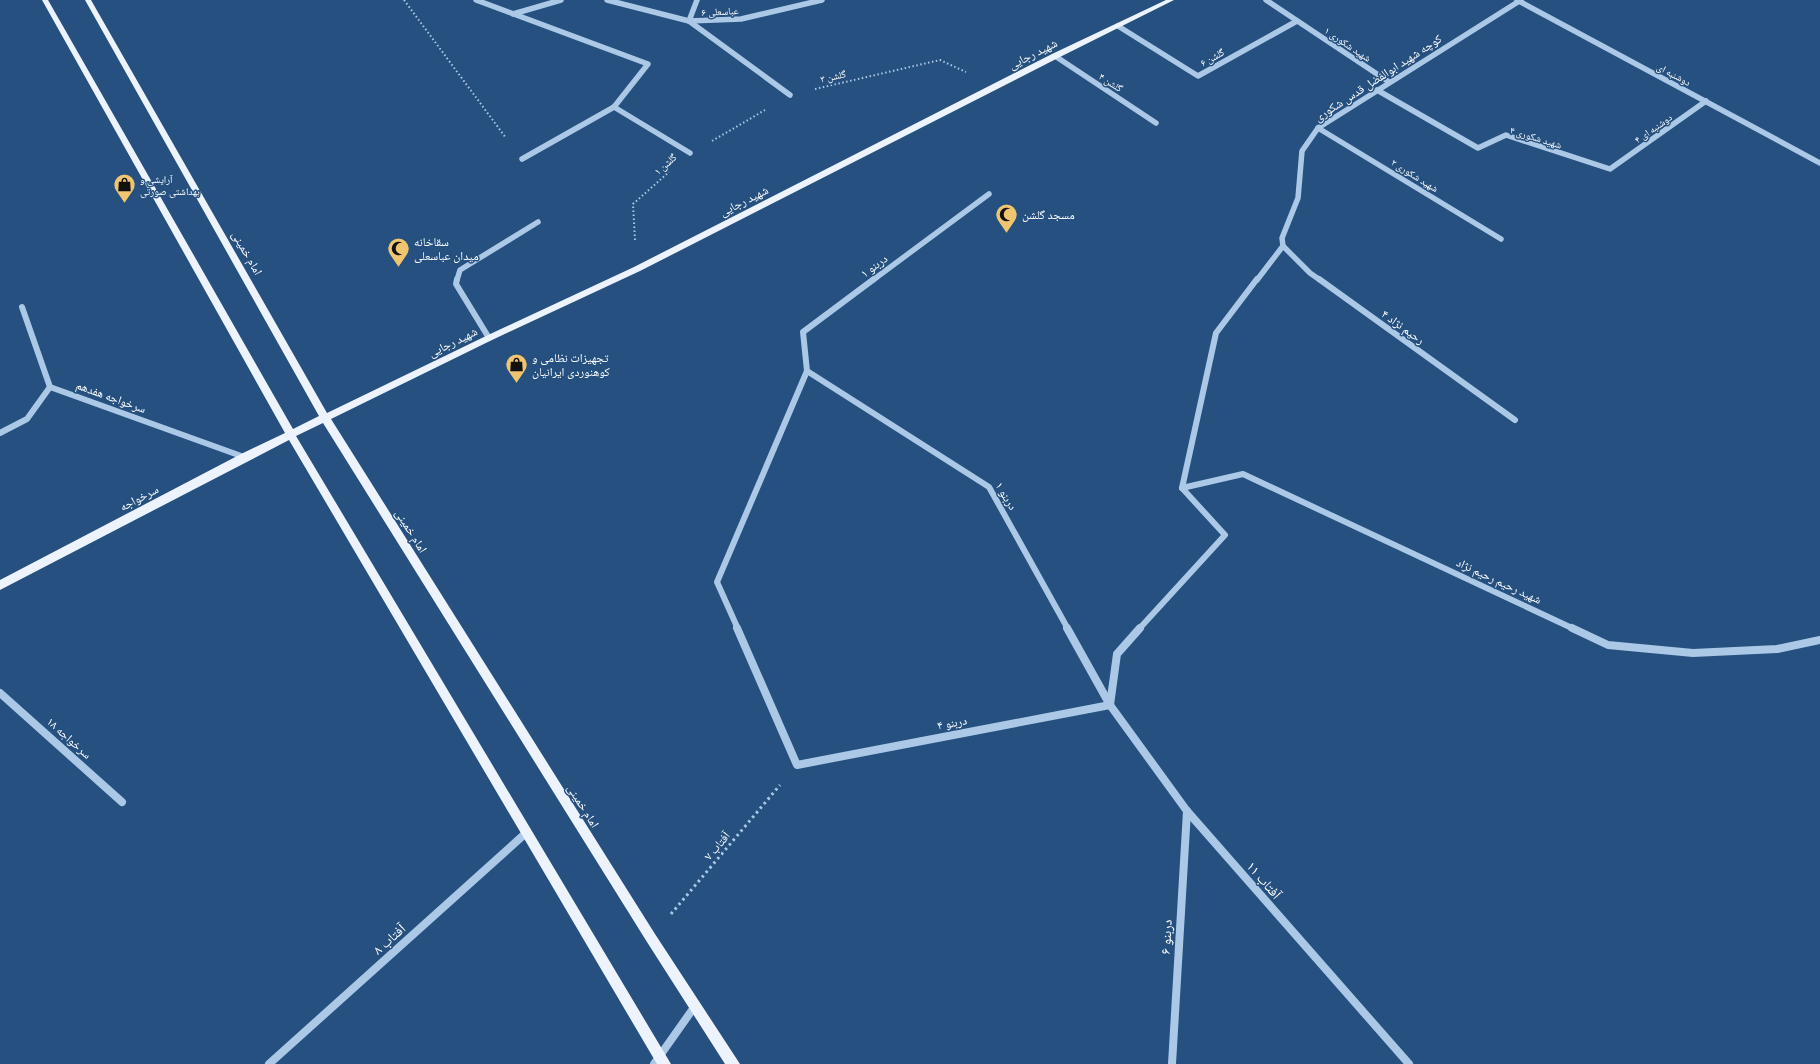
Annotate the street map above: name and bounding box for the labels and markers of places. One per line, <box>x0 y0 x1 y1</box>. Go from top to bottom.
shop icon: آرایشی و بهداشتی صورتی <box>111 172 137 205</box>
place label: آرایشی و بهداشتی صورتی <box>140 172 200 199</box>
mosque icon: مسجد گلشن <box>993 202 1019 235</box>
place label: مسجد گلشن <box>1022 205 1075 224</box>
place label: سقاخانه میدان عباسعلی <box>414 232 479 265</box>
mosque icon: سقاخانه میدان عباسعلی <box>385 236 411 269</box>
place label: تجهیزات نظامی و کوهنوردی ایرانیان <box>532 348 610 381</box>
shop icon: تجهیزات نظامی و کوهنوردی ایرانیان <box>503 352 529 385</box>

